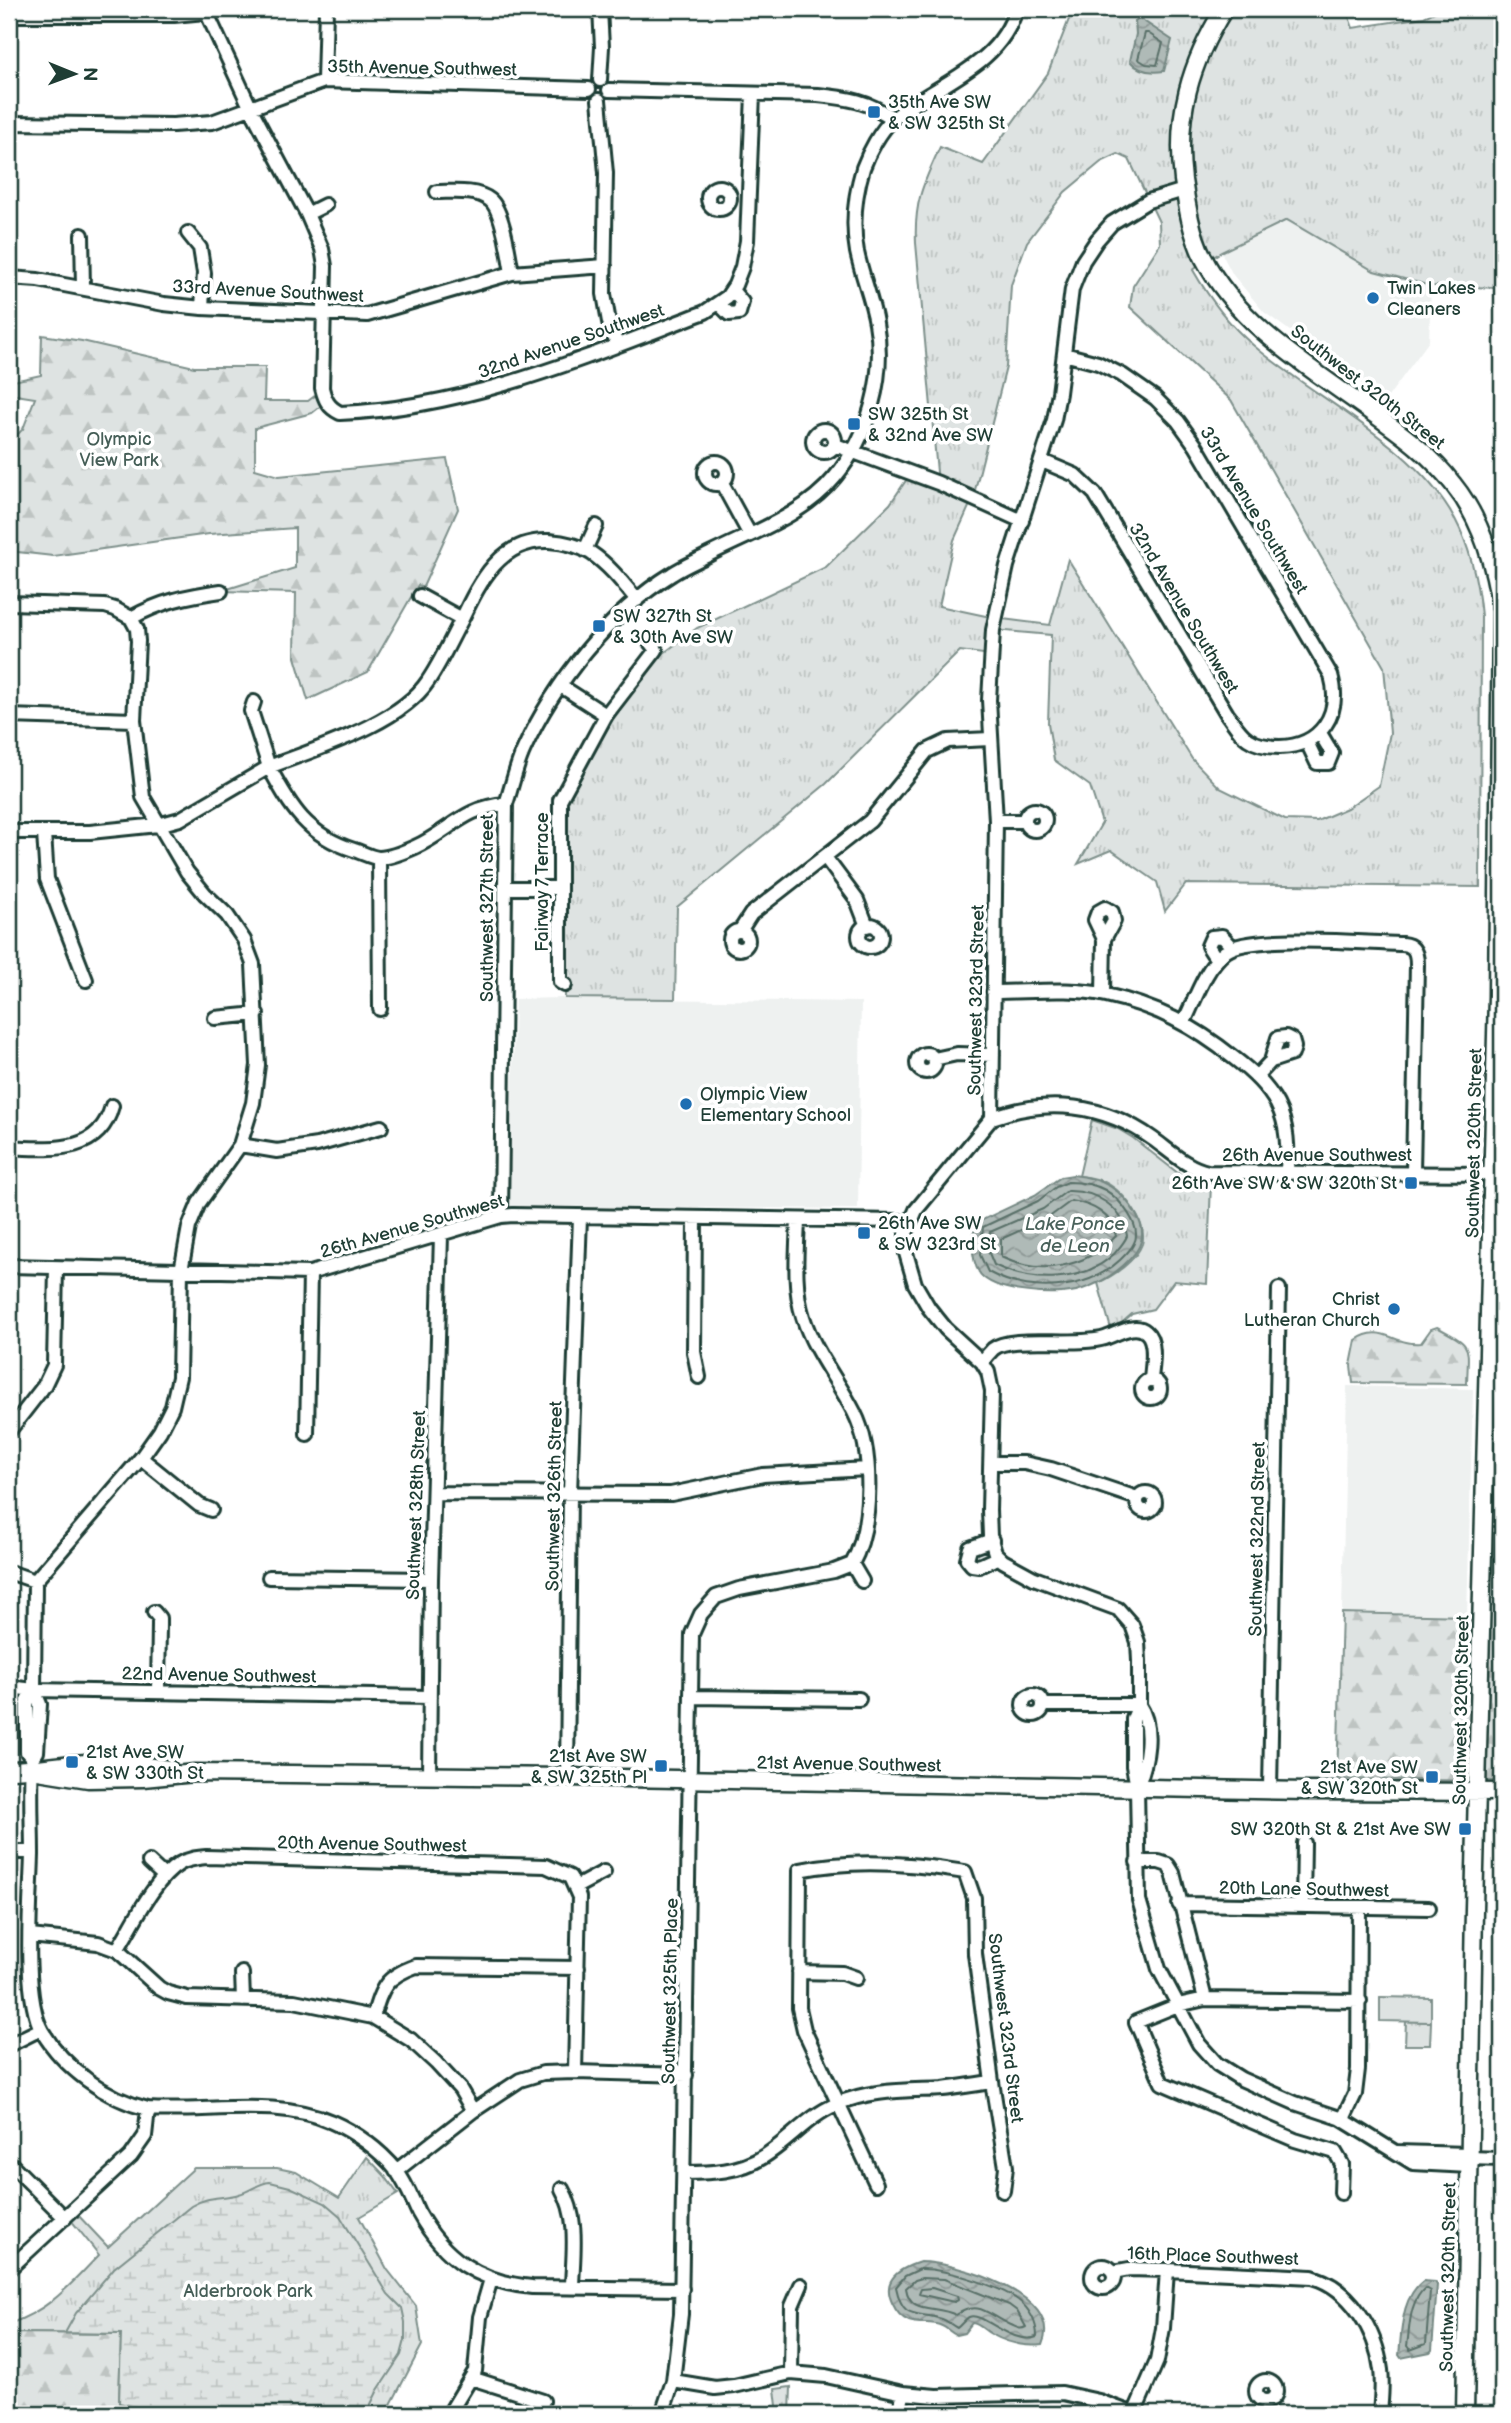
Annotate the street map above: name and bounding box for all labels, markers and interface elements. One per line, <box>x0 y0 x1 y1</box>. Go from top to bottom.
north arrow <box>38 38 108 108</box>
street label: 35th Avenue Southwest <box>327 56 518 81</box>
text: N <box>78 67 101 82</box>
place label: 35th Ave SW & SW 325th St <box>888 92 1005 134</box>
marker: 35th Ave SW & SW 325th St <box>866 104 882 120</box>
street label: 33rd Avenue Southwest <box>172 276 365 307</box>
place label: Twin Lakes Cleaners <box>1387 278 1476 320</box>
marker: Twin Lakes Cleaners <box>1365 290 1381 306</box>
street label: 32nd Avenue Southwest <box>475 300 667 383</box>
street label: Southwest 320th Street <box>1286 321 1449 454</box>
place label: SW 325th St & 32nd Ave SW <box>868 404 994 446</box>
marker: SW 325th St & 32nd Ave SW <box>846 416 862 432</box>
street label: 33rd Avenue Southwest <box>1195 423 1312 598</box>
park label: Olympic View Park <box>79 429 159 471</box>
street label: 32nd Avenue Southwest <box>1124 519 1243 698</box>
place label: SW 327th St & 30th Ave SW <box>613 606 734 648</box>
marker: SW 327th St & 30th Ave SW <box>591 618 607 634</box>
street label: Fairway 7 Terrace <box>532 812 553 952</box>
street label: Southwest 327th Street <box>477 813 498 1002</box>
street label: Southwest 323rd Street <box>964 904 989 1096</box>
street label: Southwest 320th Street <box>1462 1047 1487 1238</box>
place label: Olympic View Elementary School <box>700 1084 851 1126</box>
marker: Olympic View Elementary School <box>678 1096 694 1112</box>
street label: 26th Avenue Southwest <box>1222 1145 1413 1166</box>
place label: 26th Ave SW & SW 320th St <box>1171 1173 1397 1194</box>
marker: 26th Ave SW & SW 320th St <box>1403 1175 1419 1191</box>
street label: 26th Avenue Southwest <box>318 1190 507 1263</box>
place label: 26th Ave SW & SW 323rd St <box>878 1213 997 1255</box>
water label: Lake Ponce de Leon <box>1025 1213 1125 1258</box>
marker: 26th Ave SW & SW 323rd St <box>856 1225 872 1241</box>
place label: Christ Lutheran Church <box>1244 1289 1380 1331</box>
marker: Christ Lutheran Church <box>1386 1301 1402 1317</box>
street label: Southwest 326th Street <box>542 1400 567 1591</box>
street label: Southwest 328th Street <box>403 1409 430 1600</box>
street label: Southwest 322nd Street <box>1245 1441 1270 1637</box>
street label: Southwest 320th Street <box>1449 1614 1474 1805</box>
street label: 22nd Avenue Southwest <box>121 1663 317 1688</box>
place label: 21st Ave SW & SW 330th St <box>86 1742 204 1784</box>
place label: 21st Ave SW & SW 325th Pl <box>531 1746 648 1788</box>
street label: 21st Avenue Southwest <box>756 1752 942 1777</box>
marker: 21st Ave SW & SW 330th St <box>64 1754 80 1770</box>
place label: 21st Ave SW & SW 320th St <box>1301 1757 1419 1799</box>
marker: 21st Ave SW & SW 325th Pl <box>653 1758 669 1774</box>
marker: 21st Ave SW & SW 320th St <box>1424 1769 1440 1785</box>
place label: SW 320th St & 21st Ave SW <box>1230 1819 1452 1840</box>
marker: SW 320th St & 21st Ave SW <box>1457 1821 1473 1837</box>
street label: 20th Avenue Southwest <box>277 1832 468 1857</box>
street label: 20th Lane Southwest <box>1219 1878 1390 1901</box>
street label: Southwest 325th Place <box>658 1897 683 2084</box>
street label: Southwest 323rd Street <box>983 1932 1028 2125</box>
street label: Southwest 320th Street <box>1436 2181 1461 2372</box>
street label: 16th Place Southwest <box>1127 2243 1300 2270</box>
park label: Alderbrook Park <box>184 2281 313 2302</box>

